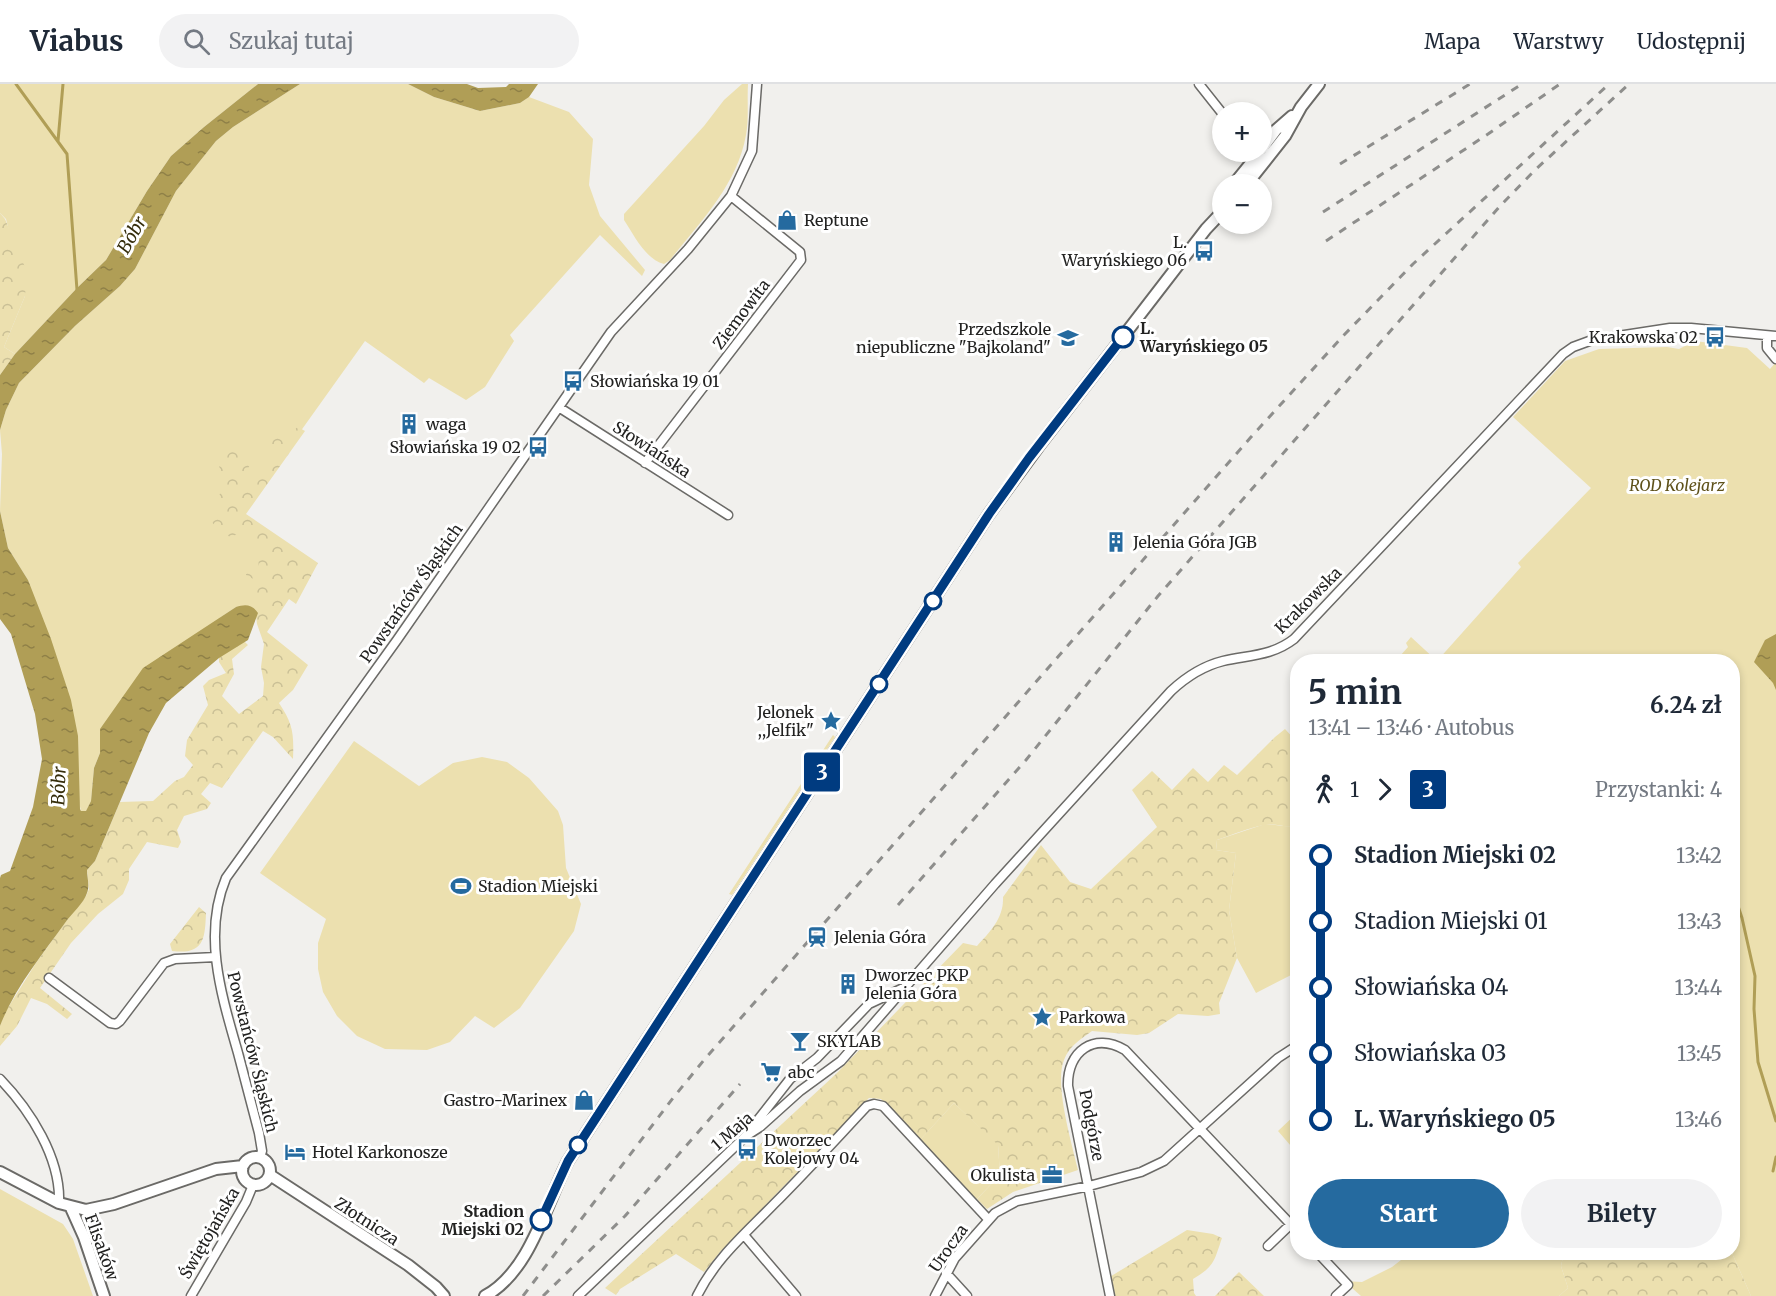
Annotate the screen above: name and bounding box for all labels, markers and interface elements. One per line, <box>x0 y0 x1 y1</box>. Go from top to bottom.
search box <box>159 14 579 68</box>
text: Viabus <box>30 23 123 59</box>
icon: search <box>180 25 213 58</box>
text: Szukaj tutaj <box>228 27 354 55</box>
text: Mapa <box>1424 28 1481 55</box>
text: Warstwy <box>1514 28 1604 55</box>
text: Udostępnij <box>1637 28 1746 55</box>
map controls <box>1212 102 1272 234</box>
button: + <box>1212 102 1272 162</box>
button: − <box>1212 174 1272 234</box>
shop icon: Reptune <box>775 208 799 232</box>
place label: Reptune <box>804 210 868 230</box>
water label: Bóbr <box>112 211 152 257</box>
place label: L. Waryńskiego 06 <box>1061 232 1187 270</box>
bus stop icon: L. Waryńskiego 06 <box>1192 239 1216 263</box>
street label: Ziemowita <box>708 275 774 353</box>
place label: L. Waryńskiego 05 <box>1139 318 1268 356</box>
place label: Przedszkole niepubliczne "Bajkoland" <box>856 319 1051 357</box>
bus stop icon: Krakowska 02 <box>1703 325 1727 349</box>
school or university icon: Przedszkole niepubliczne "Bajkoland" <box>1056 326 1080 350</box>
marker: L. Waryńskiego 05 <box>1112 326 1134 348</box>
place label: Krakowska 02 <box>1589 327 1698 347</box>
bus stop icon: Słowiańska 19 01 <box>561 369 585 393</box>
place label: Słowiańska 19 01 <box>590 371 719 391</box>
building icon: waga <box>397 412 421 436</box>
place label: waga <box>425 414 467 434</box>
street label: Słowiańska <box>609 417 695 482</box>
bus stop icon: Słowiańska 19 02 <box>526 435 550 459</box>
place label: Słowiańska 19 02 <box>389 437 521 457</box>
park label: ROD Kolejarz <box>1629 475 1726 495</box>
street label: Powstańców Śląskich <box>355 519 467 666</box>
building icon: Jelenia Góra JGB <box>1104 530 1128 554</box>
place label: Jelenia Góra JGB <box>1132 532 1257 552</box>
street label: Krakowska <box>1271 562 1346 637</box>
unlabelled marker <box>924 592 942 610</box>
text: 5 min <box>1308 672 1402 713</box>
unlabelled marker <box>870 675 888 693</box>
text: 6.24 zł <box>1650 691 1722 719</box>
place label: Jelonek ,,Jelfik" <box>756 702 815 740</box>
place icon: Jelonek ,,Jelfik" <box>819 709 843 733</box>
text: 13:41 – 13:46 · Autobus <box>1308 715 1514 740</box>
line badge: 3 <box>802 752 842 792</box>
text: 3 <box>816 759 828 786</box>
water label: Bóbr <box>46 765 71 806</box>
icon: walk <box>1308 773 1341 806</box>
icon: forward <box>1368 773 1401 806</box>
text: 3 <box>1422 776 1434 803</box>
text: 1 <box>1350 777 1359 802</box>
text: Przystanki: 4 <box>1595 777 1722 802</box>
text: Stadion Miejski 02 <box>1354 841 1556 869</box>
text: 13:42 <box>1676 843 1722 868</box>
sports icon: Stadion Miejski <box>449 874 473 898</box>
place label: Stadion Miejski <box>478 876 598 896</box>
text: Stadion Miejski 01 <box>1354 907 1547 935</box>
text: 13:43 <box>1677 909 1722 934</box>
station icon: Jelenia Góra <box>805 925 829 949</box>
place label: Jelenia Góra <box>833 927 926 947</box>
place label: Dworzec PKP Jelenia Góra <box>864 965 968 1003</box>
street label: Powstańców Śląskich <box>223 969 283 1135</box>
building icon: Dworzec PKP Jelenia Góra <box>836 972 860 996</box>
text: Słowiańska 04 <box>1354 973 1508 1001</box>
text: 13:44 <box>1675 975 1722 1000</box>
place icon: Parkowa <box>1030 1005 1054 1029</box>
place label: Parkowa <box>1059 1007 1126 1027</box>
bar icon: SKYLAB <box>788 1029 812 1053</box>
place label: SKYLAB <box>817 1031 881 1051</box>
text: Słowiańska 03 <box>1354 1039 1507 1067</box>
text: 13:45 <box>1677 1041 1722 1066</box>
supermarket icon: abc <box>759 1060 783 1084</box>
place label: abc <box>788 1062 815 1082</box>
shop icon: Gastro-Marinex <box>572 1088 596 1112</box>
street label: Podgórze <box>1075 1088 1109 1162</box>
place label: Gastro-Marinex <box>444 1090 567 1110</box>
text: L. Waryńskiego 05 <box>1354 1105 1556 1133</box>
street label: 1 Maja <box>707 1107 757 1155</box>
text: 13:46 <box>1675 1107 1722 1132</box>
place label: Dworzec Kolejowy 04 <box>764 1130 859 1168</box>
unlabelled marker <box>569 1136 587 1154</box>
bus stop icon: Dworzec Kolejowy 04 <box>735 1137 759 1161</box>
hotel icon: Hotel Karkonosze <box>283 1140 307 1164</box>
place label: Hotel Karkonosze <box>312 1142 448 1162</box>
office icon: Okulista <box>1040 1163 1064 1187</box>
place label: Okulista <box>971 1165 1035 1185</box>
button: Start <box>1308 1179 1509 1248</box>
button: Bilety <box>1521 1179 1722 1248</box>
street label: Świętojańska <box>175 1184 243 1282</box>
street label: Złotnicza <box>331 1193 403 1249</box>
place label: Stadion Miejski 02 <box>441 1201 524 1239</box>
marker: Stadion Miejski 02 <box>530 1209 552 1231</box>
street label: Flisaków <box>81 1211 123 1283</box>
street label: Urocza <box>924 1220 972 1276</box>

